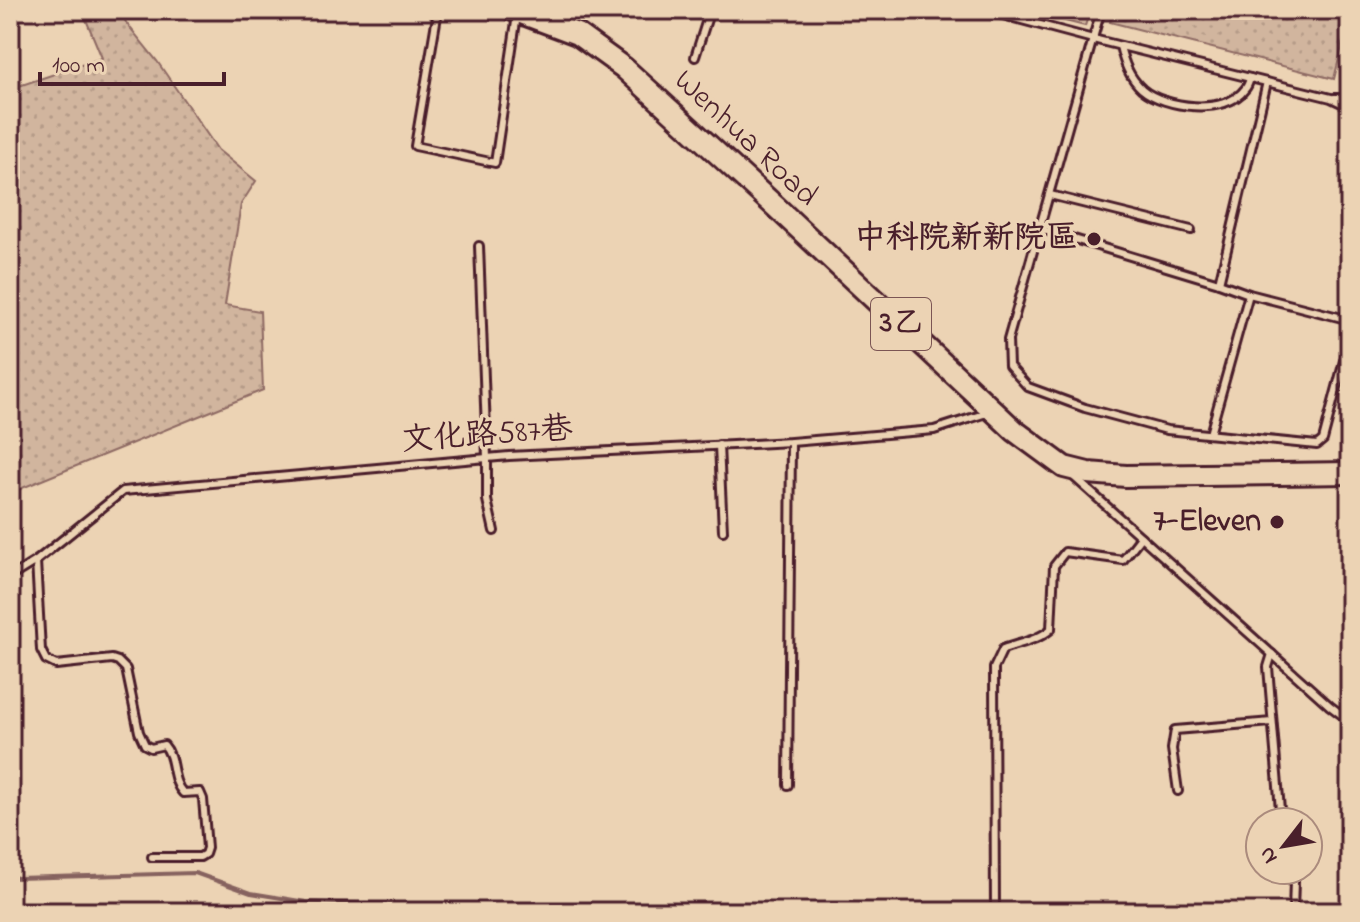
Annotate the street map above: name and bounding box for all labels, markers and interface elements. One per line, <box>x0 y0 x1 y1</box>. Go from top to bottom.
scale bar <box>40 36 224 86</box>
text: 100 m <box>52 49 105 84</box>
street label: Wenhua Road <box>662 59 828 219</box>
place label: 中科院新新院區 <box>854 216 1078 263</box>
marker: 中科院新新院區 <box>1085 230 1103 248</box>
road number: 3乙 <box>871 298 931 350</box>
street label: 文化路587巷 <box>400 407 574 465</box>
place label: 7-Eleven <box>1153 499 1261 546</box>
marker: 7-Eleven <box>1268 513 1286 531</box>
north arrow <box>1244 806 1324 886</box>
text: N <box>1252 840 1287 869</box>

